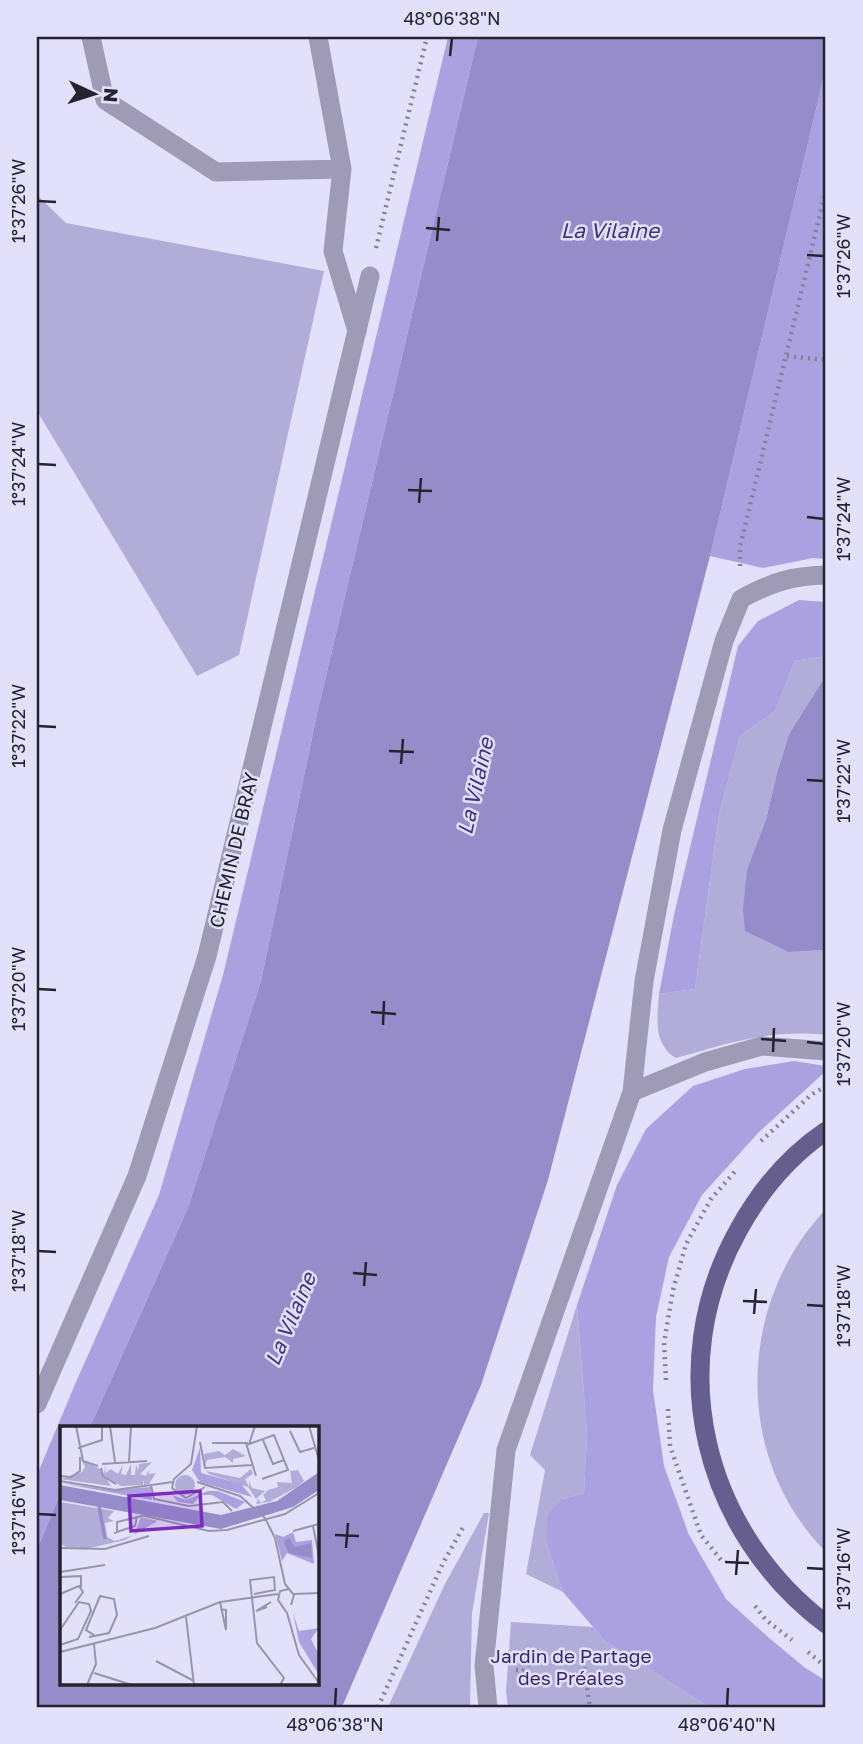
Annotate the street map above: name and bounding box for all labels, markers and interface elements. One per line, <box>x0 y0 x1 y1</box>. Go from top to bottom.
text: 48°06'38"N <box>403 7 501 29</box>
north arrow <box>60 60 130 130</box>
text: N <box>99 87 123 103</box>
text: 1°37'26"W <box>7 159 29 243</box>
text: 1°37'26"W <box>832 214 854 298</box>
water label: La Vilaine <box>561 217 661 243</box>
text: 1°37'24"W <box>7 422 29 506</box>
text: 1°37'24"W <box>832 477 854 561</box>
text: 1°37'22"W <box>7 684 29 768</box>
water label: La Vilaine <box>451 733 499 837</box>
text: 1°37'22"W <box>832 739 854 823</box>
street label: CHEMIN DE BRAY <box>204 770 262 930</box>
text: 1°37'20"W <box>7 947 29 1031</box>
text: 1°37'20"W <box>832 1002 854 1086</box>
text: 1°37'18"W <box>7 1210 29 1292</box>
text: 1°37'18"W <box>832 1265 854 1347</box>
water label: La Vilaine <box>259 1267 322 1369</box>
inset map <box>60 1426 318 1684</box>
text: 1°37'16"W <box>7 1473 29 1555</box>
text: 1°37'16"W <box>832 1528 854 1610</box>
park label: Jardin de Partage des Préales <box>491 1644 652 1689</box>
text: 48°06'38"N <box>286 1713 384 1735</box>
text: 48°06'40"N <box>678 1713 776 1735</box>

